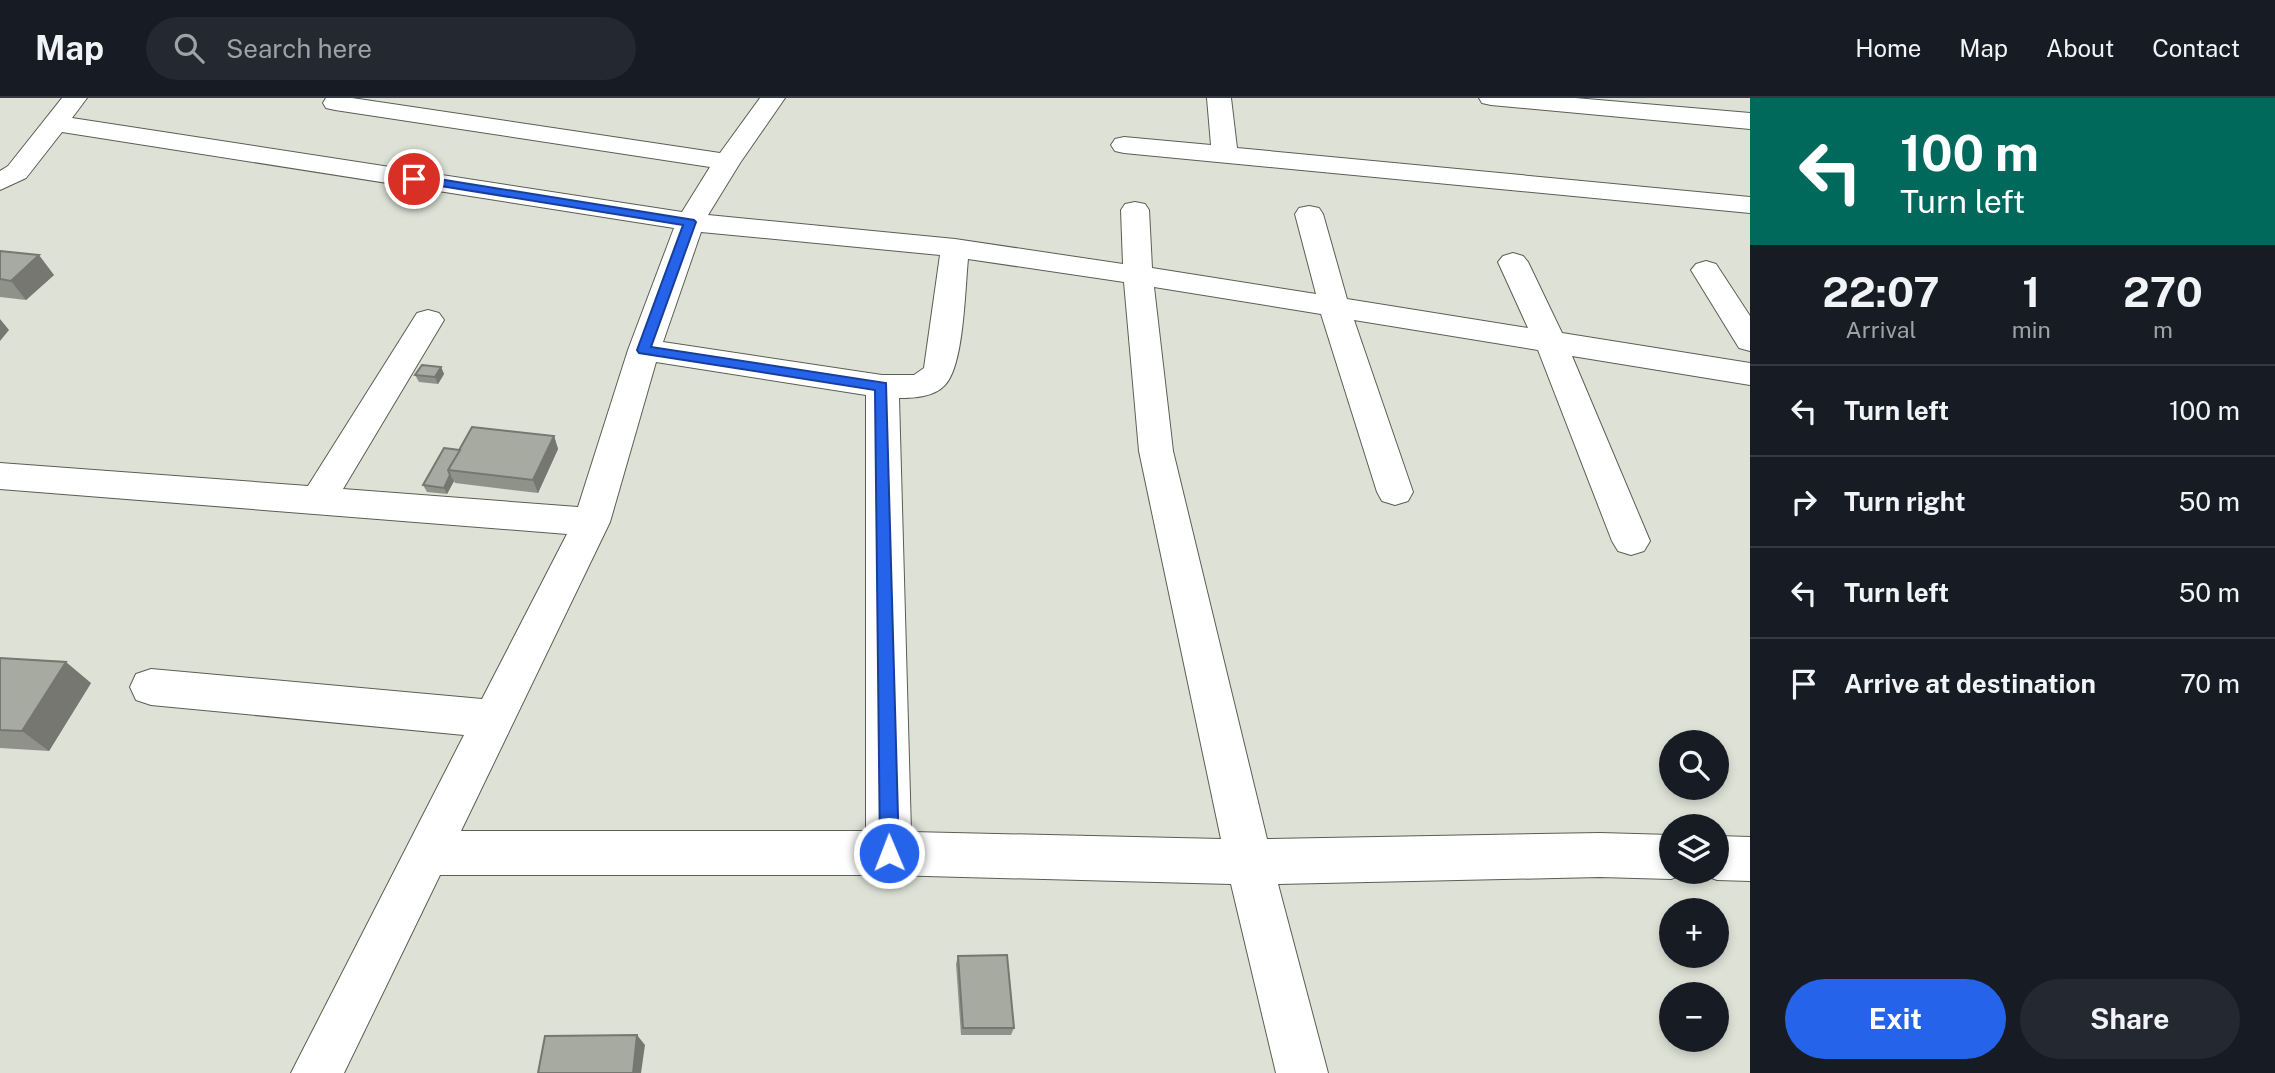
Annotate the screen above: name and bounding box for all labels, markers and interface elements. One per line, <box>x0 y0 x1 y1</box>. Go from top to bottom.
search box <box>146 17 636 80</box>
text: Map <box>35 29 104 67</box>
icon: search <box>170 29 208 67</box>
text: Search here <box>226 33 372 64</box>
text: Home <box>1855 34 1921 62</box>
text: Map <box>1959 34 2008 62</box>
text: About <box>2046 34 2114 62</box>
text: Contact <box>2152 34 2240 62</box>
text: 100 m <box>1900 124 2039 182</box>
icon: left <box>1785 126 1876 217</box>
pin <box>384 149 444 209</box>
icon: arrive <box>395 160 433 198</box>
text: Turn left <box>1900 183 2025 220</box>
text: 22:07 <box>1822 267 1940 316</box>
text: 1 <box>2022 267 2040 316</box>
text: 270 <box>2123 267 2203 316</box>
text: Arrival <box>1845 316 1916 343</box>
text: min <box>2012 316 2051 343</box>
text: m <box>2153 316 2173 343</box>
icon: left <box>1785 392 1823 430</box>
text: Turn left <box>1844 395 1949 426</box>
text: 100 m <box>2169 395 2240 426</box>
icon: right <box>1785 483 1823 521</box>
text: Turn right <box>1844 486 1966 517</box>
text: 50 m <box>2179 486 2240 517</box>
icon: left <box>1785 574 1823 612</box>
text: Turn left <box>1844 577 1949 608</box>
text: 50 m <box>2179 577 2240 608</box>
icon: arrive <box>1785 665 1823 703</box>
text: Arrive at destination <box>1844 668 2096 699</box>
text: 70 m <box>2180 668 2240 699</box>
map controls <box>1659 730 1729 1052</box>
button: search <box>1659 730 1729 800</box>
button: layers <box>1659 814 1729 884</box>
position arrow <box>852 816 926 890</box>
button: + <box>1659 898 1729 968</box>
button: Exit <box>1785 979 2006 1059</box>
button: Share <box>2020 979 2240 1059</box>
button: − <box>1659 982 1729 1052</box>

